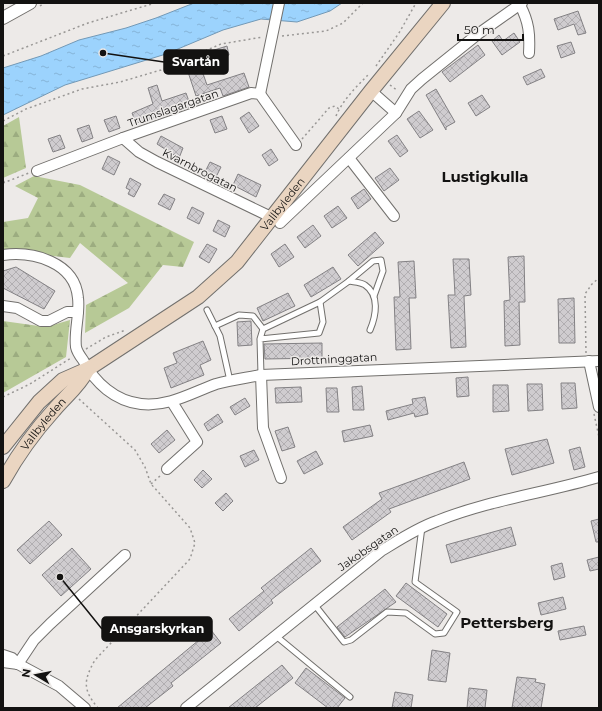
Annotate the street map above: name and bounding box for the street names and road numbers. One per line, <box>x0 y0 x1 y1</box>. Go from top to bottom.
street label: Trumslagargatan <box>126 86 220 130</box>
street label: Kvarnbrogatan <box>160 145 240 195</box>
street label: Vallbyleden <box>257 175 308 234</box>
street label: Drottninggatan <box>290 350 378 368</box>
street label: Vallbyleden <box>17 395 69 453</box>
street label: Jakobsgatan <box>334 522 401 574</box>

